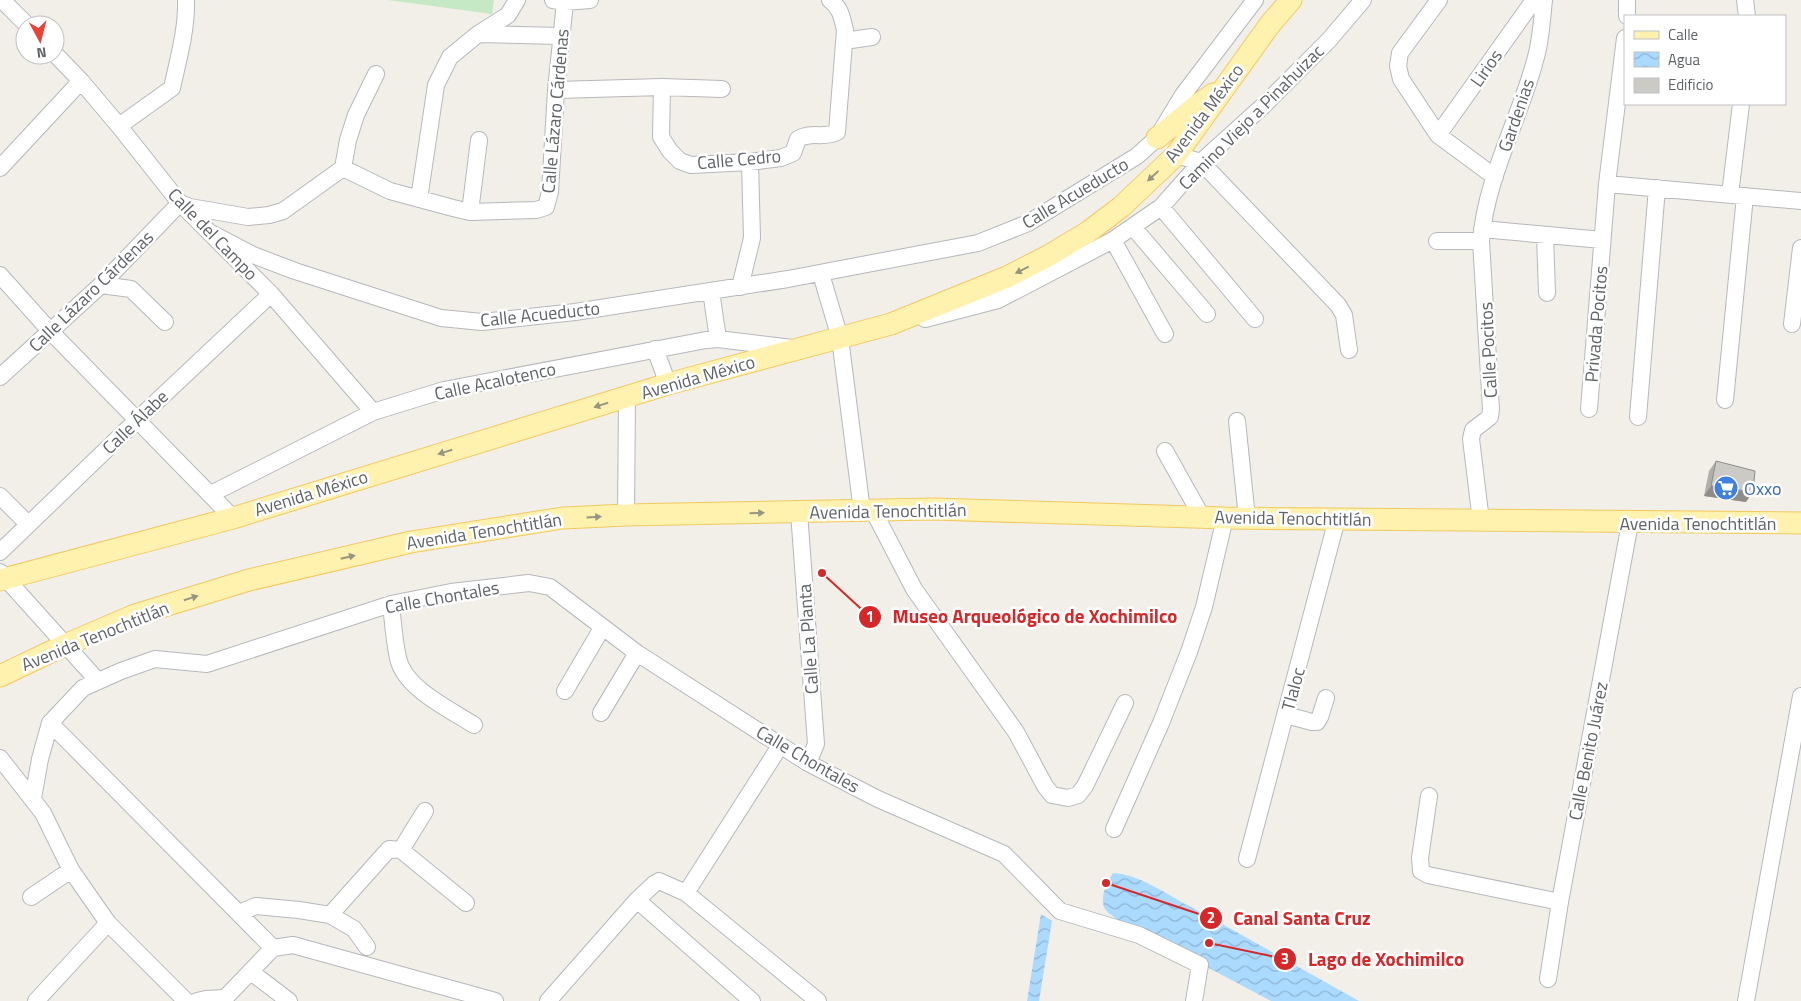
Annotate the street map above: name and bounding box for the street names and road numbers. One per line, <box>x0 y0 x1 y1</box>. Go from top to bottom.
street label: Calle Lázaro Cárdenas <box>534 28 576 194</box>
street label: Camino Viejo a Pinahuizac <box>1172 38 1330 196</box>
street label: Lirios <box>1463 44 1509 92</box>
street label: Avenida México <box>1158 58 1250 168</box>
street label: Gardenias <box>1491 75 1541 155</box>
street label: Calle Cedro <box>696 142 782 176</box>
street label: Calle Acueducto <box>1017 151 1133 235</box>
street label: Calle del Campo <box>162 182 264 286</box>
street label: Calle Lázaro Cárdenas <box>22 224 160 358</box>
street label: Privada Pocitos <box>1577 265 1615 383</box>
street label: Calle Acueducto <box>479 294 601 334</box>
street label: Calle Pocitos <box>1472 301 1504 399</box>
street label: Avenida México <box>638 348 758 406</box>
street label: Calle Acalotenco <box>432 355 558 407</box>
street label: Calle Álabe <box>96 384 174 460</box>
street label: Avenida México <box>251 463 371 523</box>
street label: Avenida Tenochtitlán <box>809 496 967 526</box>
street label: Avenida Tenochtitlán <box>1214 503 1372 533</box>
street label: Avenida Tenochtitlán <box>404 505 564 557</box>
street label: Avenida Tenochtitlán <box>1619 510 1777 537</box>
street label: Calle Chontales <box>383 574 501 620</box>
street label: Calle La Planta <box>791 583 825 695</box>
street label: Avenida Tenochtitlán <box>17 594 173 678</box>
street label: Tlaloc <box>1274 664 1312 714</box>
street label: Calle Benito Juárez <box>1561 679 1615 823</box>
street label: Calle Chontales <box>751 718 865 800</box>

